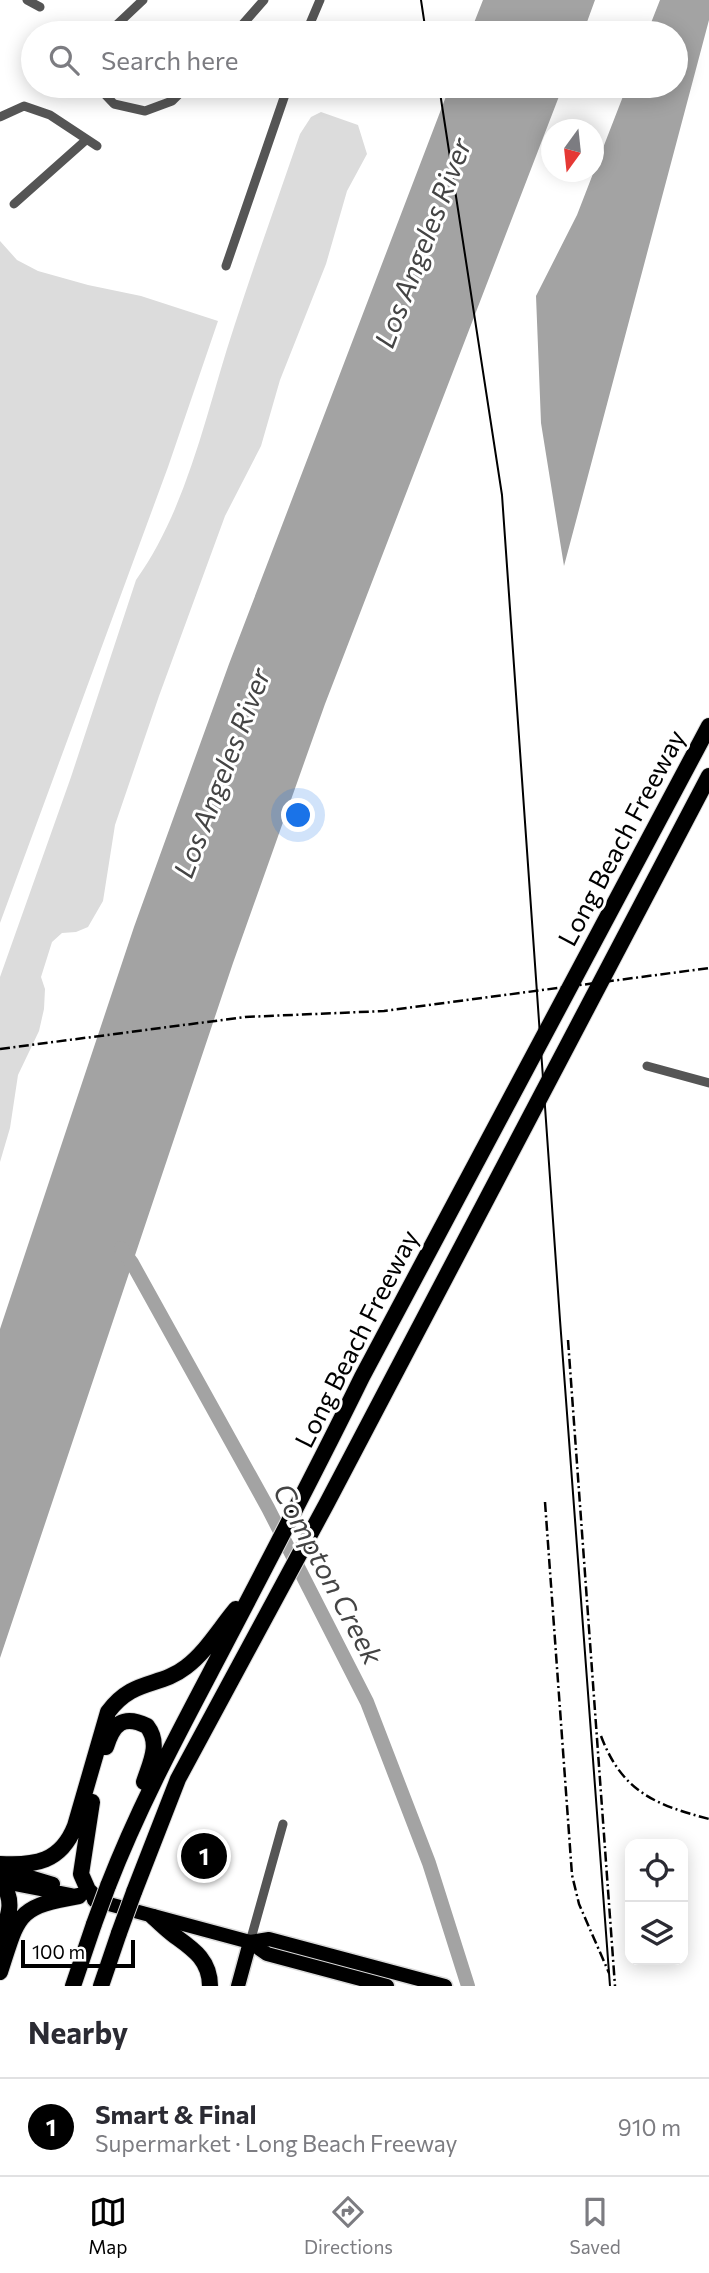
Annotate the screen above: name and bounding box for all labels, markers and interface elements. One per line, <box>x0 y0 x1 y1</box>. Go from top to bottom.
search box <box>21 21 688 98</box>
icon: search <box>45 41 83 79</box>
text: Search here <box>101 44 239 75</box>
north arrow <box>541 119 604 182</box>
water label: Los Angeles River <box>366 132 478 352</box>
water label: Los Angeles River <box>165 662 277 882</box>
street label: Long Beach Freeway <box>551 724 691 951</box>
your location <box>281 798 315 832</box>
street label: Long Beach Freeway <box>287 1224 424 1452</box>
water label: Compton Creek <box>267 1477 391 1671</box>
pin: 1 <box>181 1830 227 1882</box>
map controls <box>625 1839 688 1965</box>
button: locate <box>625 1839 688 1902</box>
button: layers <box>625 1902 688 1965</box>
scale bar <box>21 1937 135 1969</box>
text: 100 m <box>32 1940 85 1963</box>
text: Nearby <box>28 2013 128 2050</box>
text: Smart & Final <box>95 2098 257 2129</box>
text: 1 <box>46 2113 56 2141</box>
text: 910 m <box>618 2113 681 2141</box>
text: Supermarket · Long Beach Freeway <box>95 2129 458 2157</box>
tab: Map <box>88 2193 127 2258</box>
tab: Directions <box>304 2193 393 2258</box>
tab: Saved <box>569 2193 621 2258</box>

